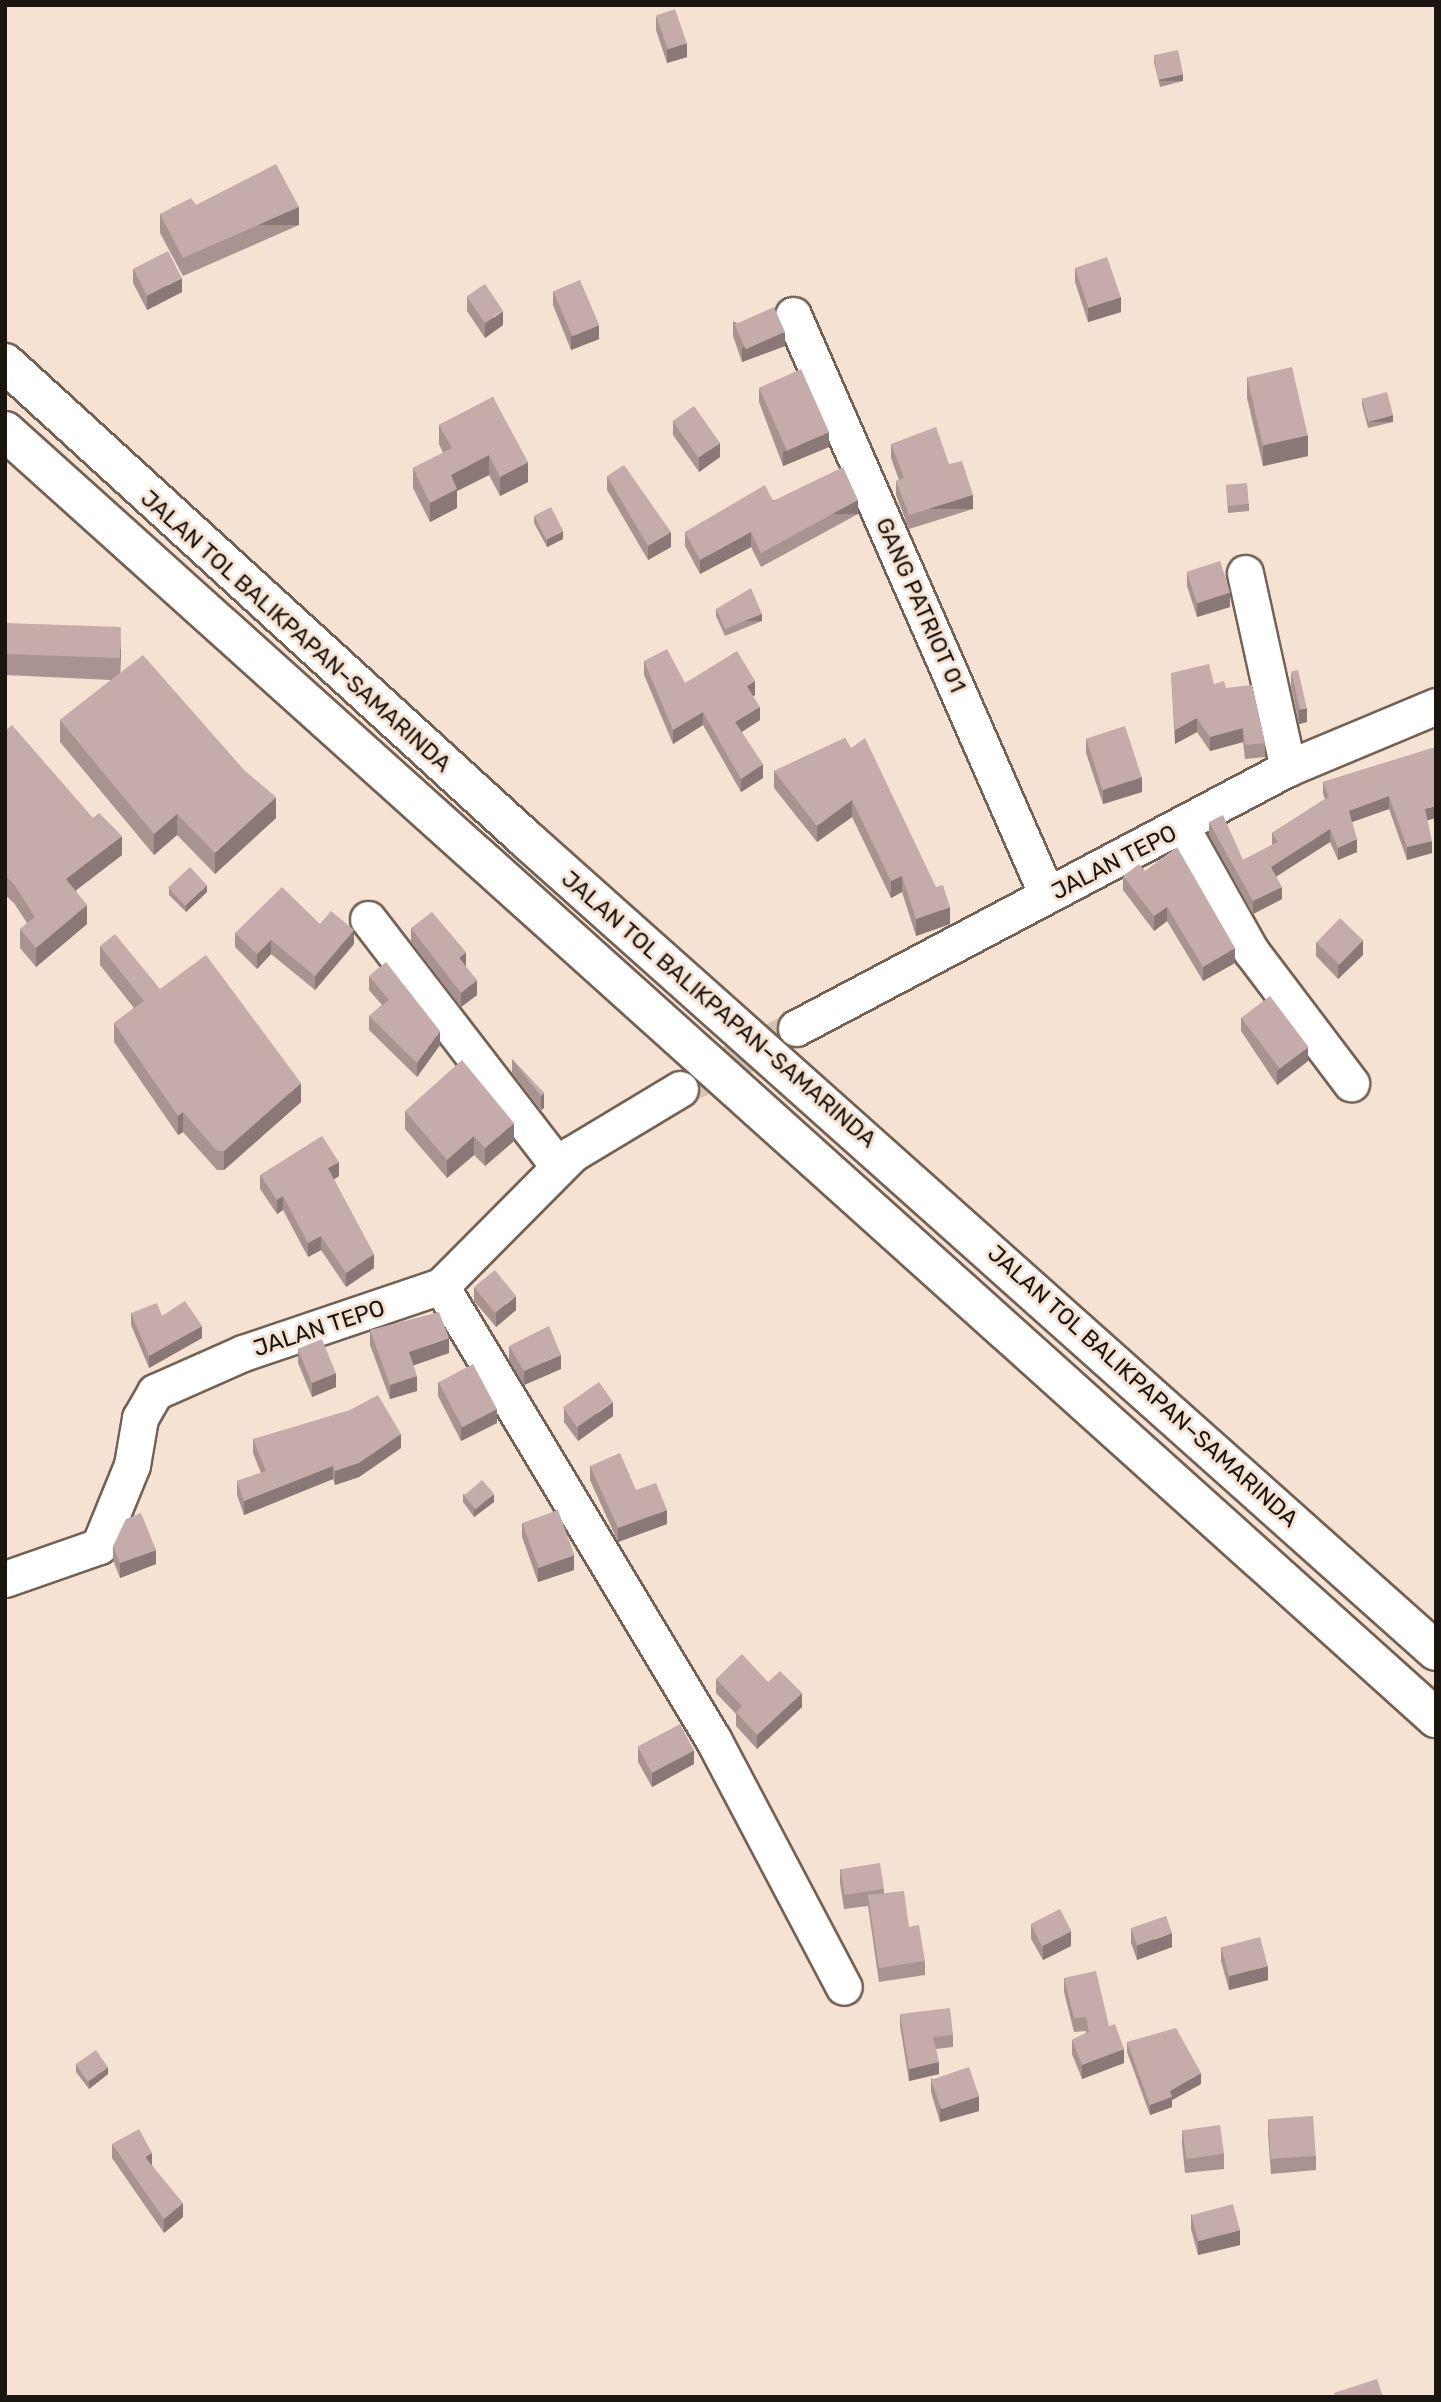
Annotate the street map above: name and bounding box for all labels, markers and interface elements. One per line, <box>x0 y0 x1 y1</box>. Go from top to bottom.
street label: JALAN TOL BALIKPAPAN–SAMARINDA <box>135 484 457 778</box>
street label: GANG PATRIOT 01 <box>870 513 972 697</box>
street label: JALAN TEPO <box>1047 819 1181 905</box>
street label: JALAN TOL BALIKPAPAN–SAMARINDA <box>556 864 882 1154</box>
street label: JALAN TOL BALIKPAPAN–SAMARINDA <box>982 1239 1304 1533</box>
street label: JALAN TEPO <box>249 1294 389 1362</box>

